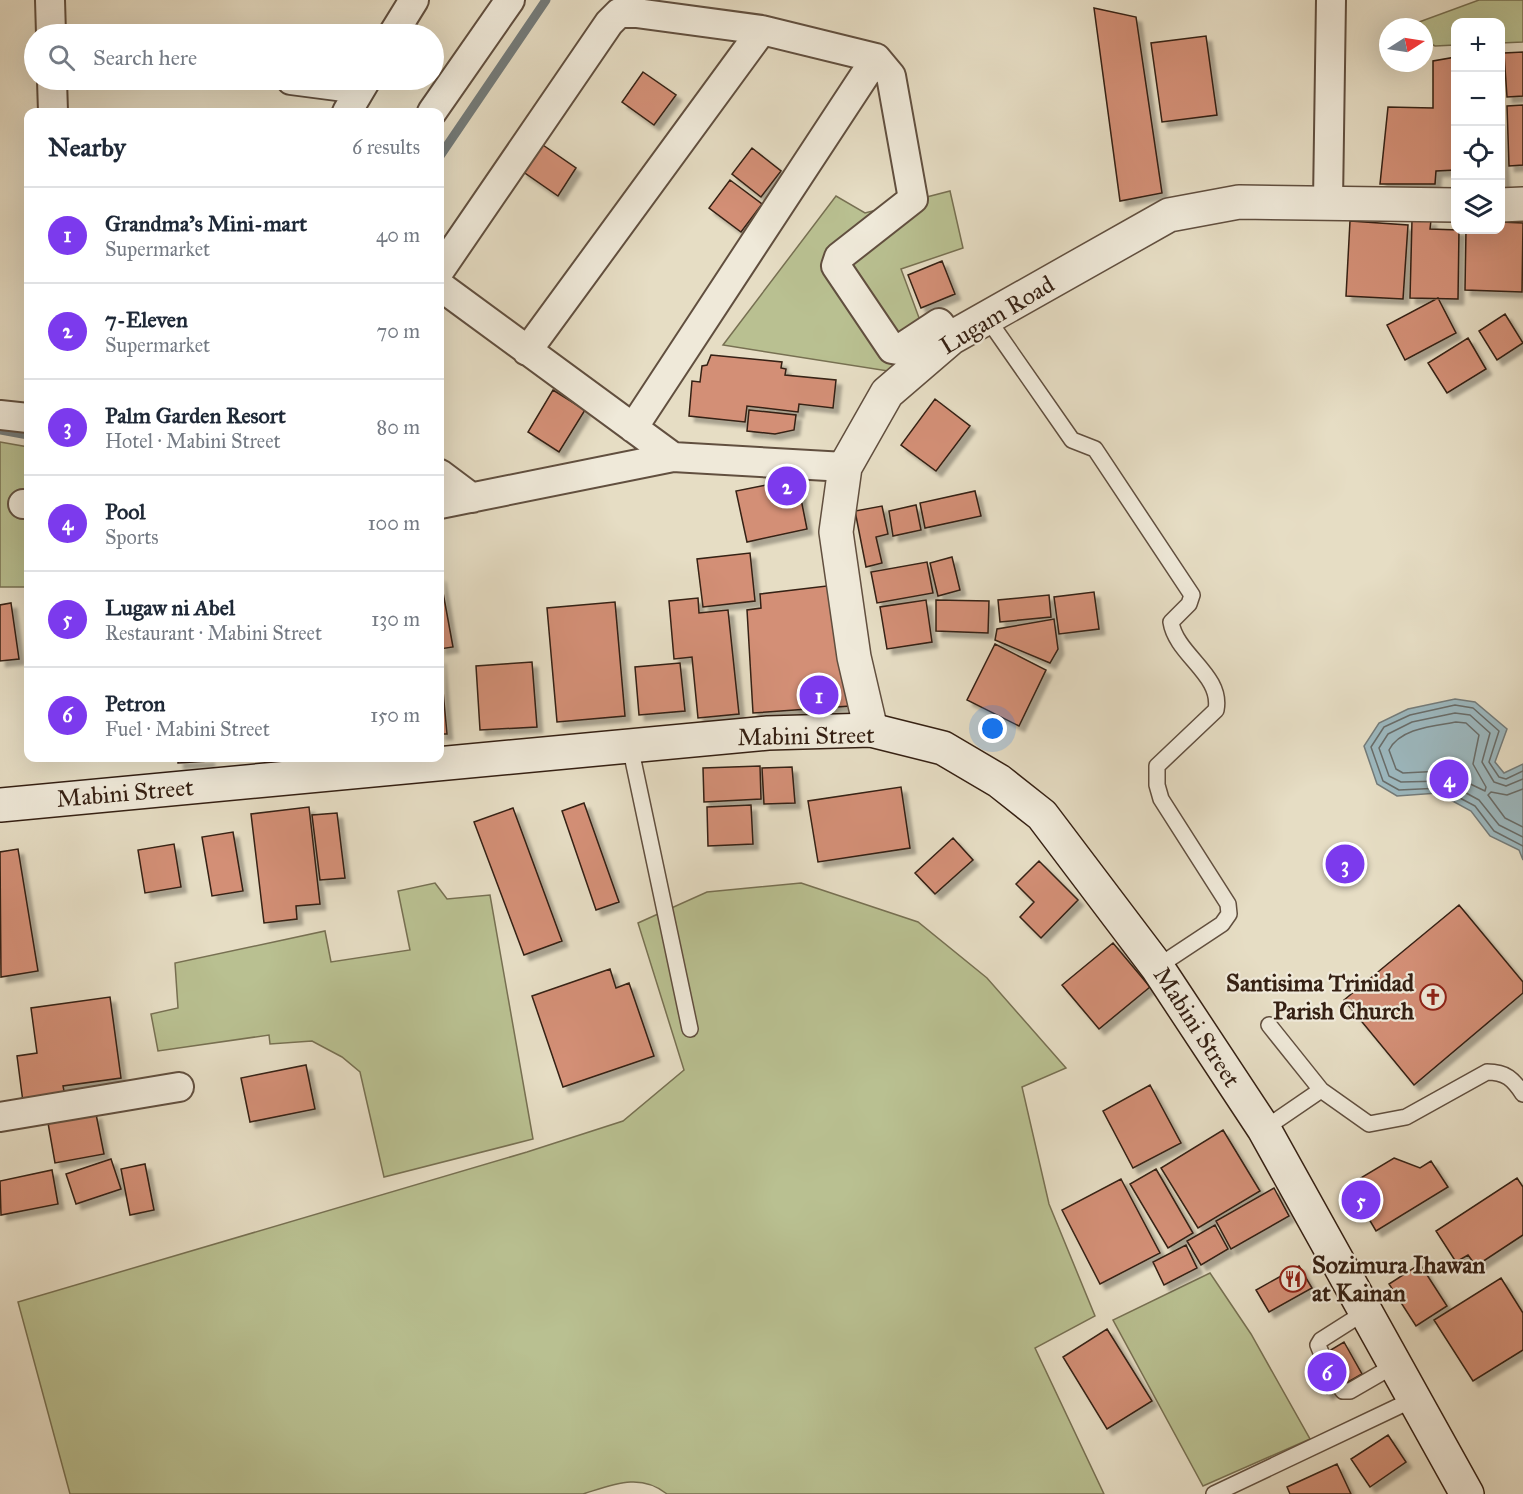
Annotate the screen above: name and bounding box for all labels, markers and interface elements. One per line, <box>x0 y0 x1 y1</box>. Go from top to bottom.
north arrow <box>1379 18 1433 72</box>
map controls <box>1451 18 1505 234</box>
button: + <box>1451 18 1505 72</box>
search box <box>24 24 444 90</box>
icon: search <box>45 41 78 74</box>
text: Search here <box>93 44 197 71</box>
button: − <box>1451 72 1505 126</box>
button: locate <box>1451 126 1505 180</box>
text: Nearby <box>48 131 126 163</box>
text: 6 results <box>352 135 420 159</box>
button: layers <box>1451 180 1505 234</box>
text: Grandma's Mini-mart <box>105 210 307 237</box>
text: 1 <box>64 223 71 247</box>
text: 40 m <box>376 223 420 247</box>
text: Supermarket <box>105 237 210 261</box>
street label: Lugam Road <box>934 269 1060 361</box>
text: 7-Eleven <box>105 306 188 333</box>
text: 2 <box>63 319 72 343</box>
text: 70 m <box>377 319 420 343</box>
text: Supermarket <box>105 333 210 357</box>
text: Palm Garden Resort <box>105 402 286 429</box>
text: 3 <box>64 415 72 439</box>
text: 80 m <box>377 415 420 439</box>
text: Hotel · Mabini Street <box>105 429 281 453</box>
pin: 2 <box>768 464 806 508</box>
text: Pool <box>105 498 145 525</box>
text: 4 <box>62 511 73 535</box>
text: 100 m <box>368 511 420 535</box>
text: Sports <box>105 525 159 549</box>
text: Lugaw ni Abel <box>105 594 235 621</box>
text: 5 <box>63 607 72 631</box>
text: 130 m <box>371 607 420 631</box>
text: Restaurant · Mabini Street <box>105 621 322 645</box>
pin: 1 <box>800 672 838 718</box>
text: Petron <box>105 690 165 717</box>
text: 6 <box>62 703 73 727</box>
text: 150 m <box>370 703 420 727</box>
your location <box>978 714 1007 743</box>
text: Fuel · Mabini Street <box>105 717 270 741</box>
street label: Mabini Street <box>737 720 875 752</box>
pin: 4 <box>1430 756 1468 802</box>
street label: Mabini Street <box>55 772 195 814</box>
pin: 3 <box>1326 842 1364 886</box>
street label: Mabini Street <box>1147 961 1247 1093</box>
place label: Santisima Trinidad Parish Church <box>1226 968 1415 1026</box>
church icon: Santisima Trinidad Parish Church <box>1418 982 1448 1012</box>
pin: 5 <box>1342 1178 1380 1222</box>
place label: Sozimura Ihawan at Kainan <box>1312 1250 1485 1308</box>
restaurant icon: Sozimura Ihawan at Kainan <box>1278 1264 1308 1294</box>
pin: 6 <box>1308 1350 1346 1394</box>

